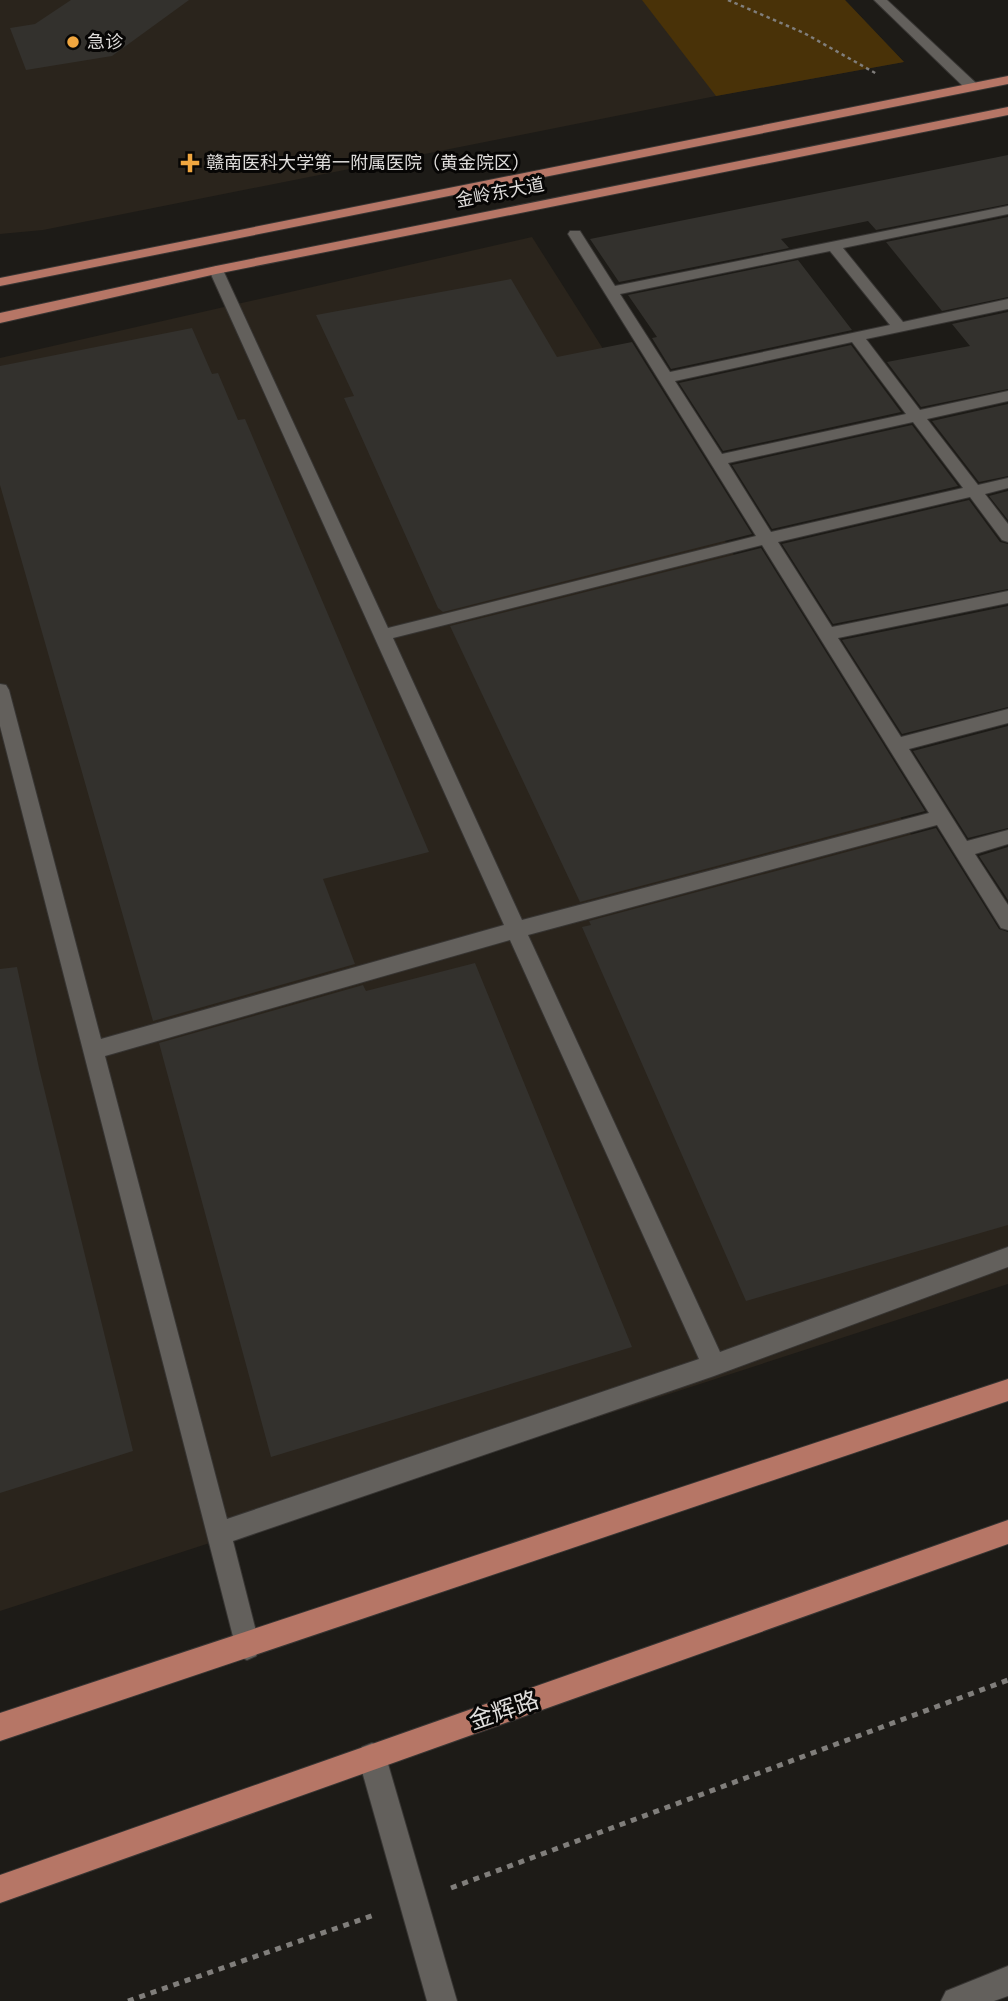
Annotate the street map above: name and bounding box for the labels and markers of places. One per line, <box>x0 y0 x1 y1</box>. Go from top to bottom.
place label: 急诊 <box>87 32 123 53</box>
marker: 急诊 <box>65 34 81 50</box>
marker: 赣南医科大学第一附属医院（黄金院区） <box>180 153 200 173</box>
place label: 赣南医科大学第一附属医院（黄金院区） <box>206 153 530 174</box>

